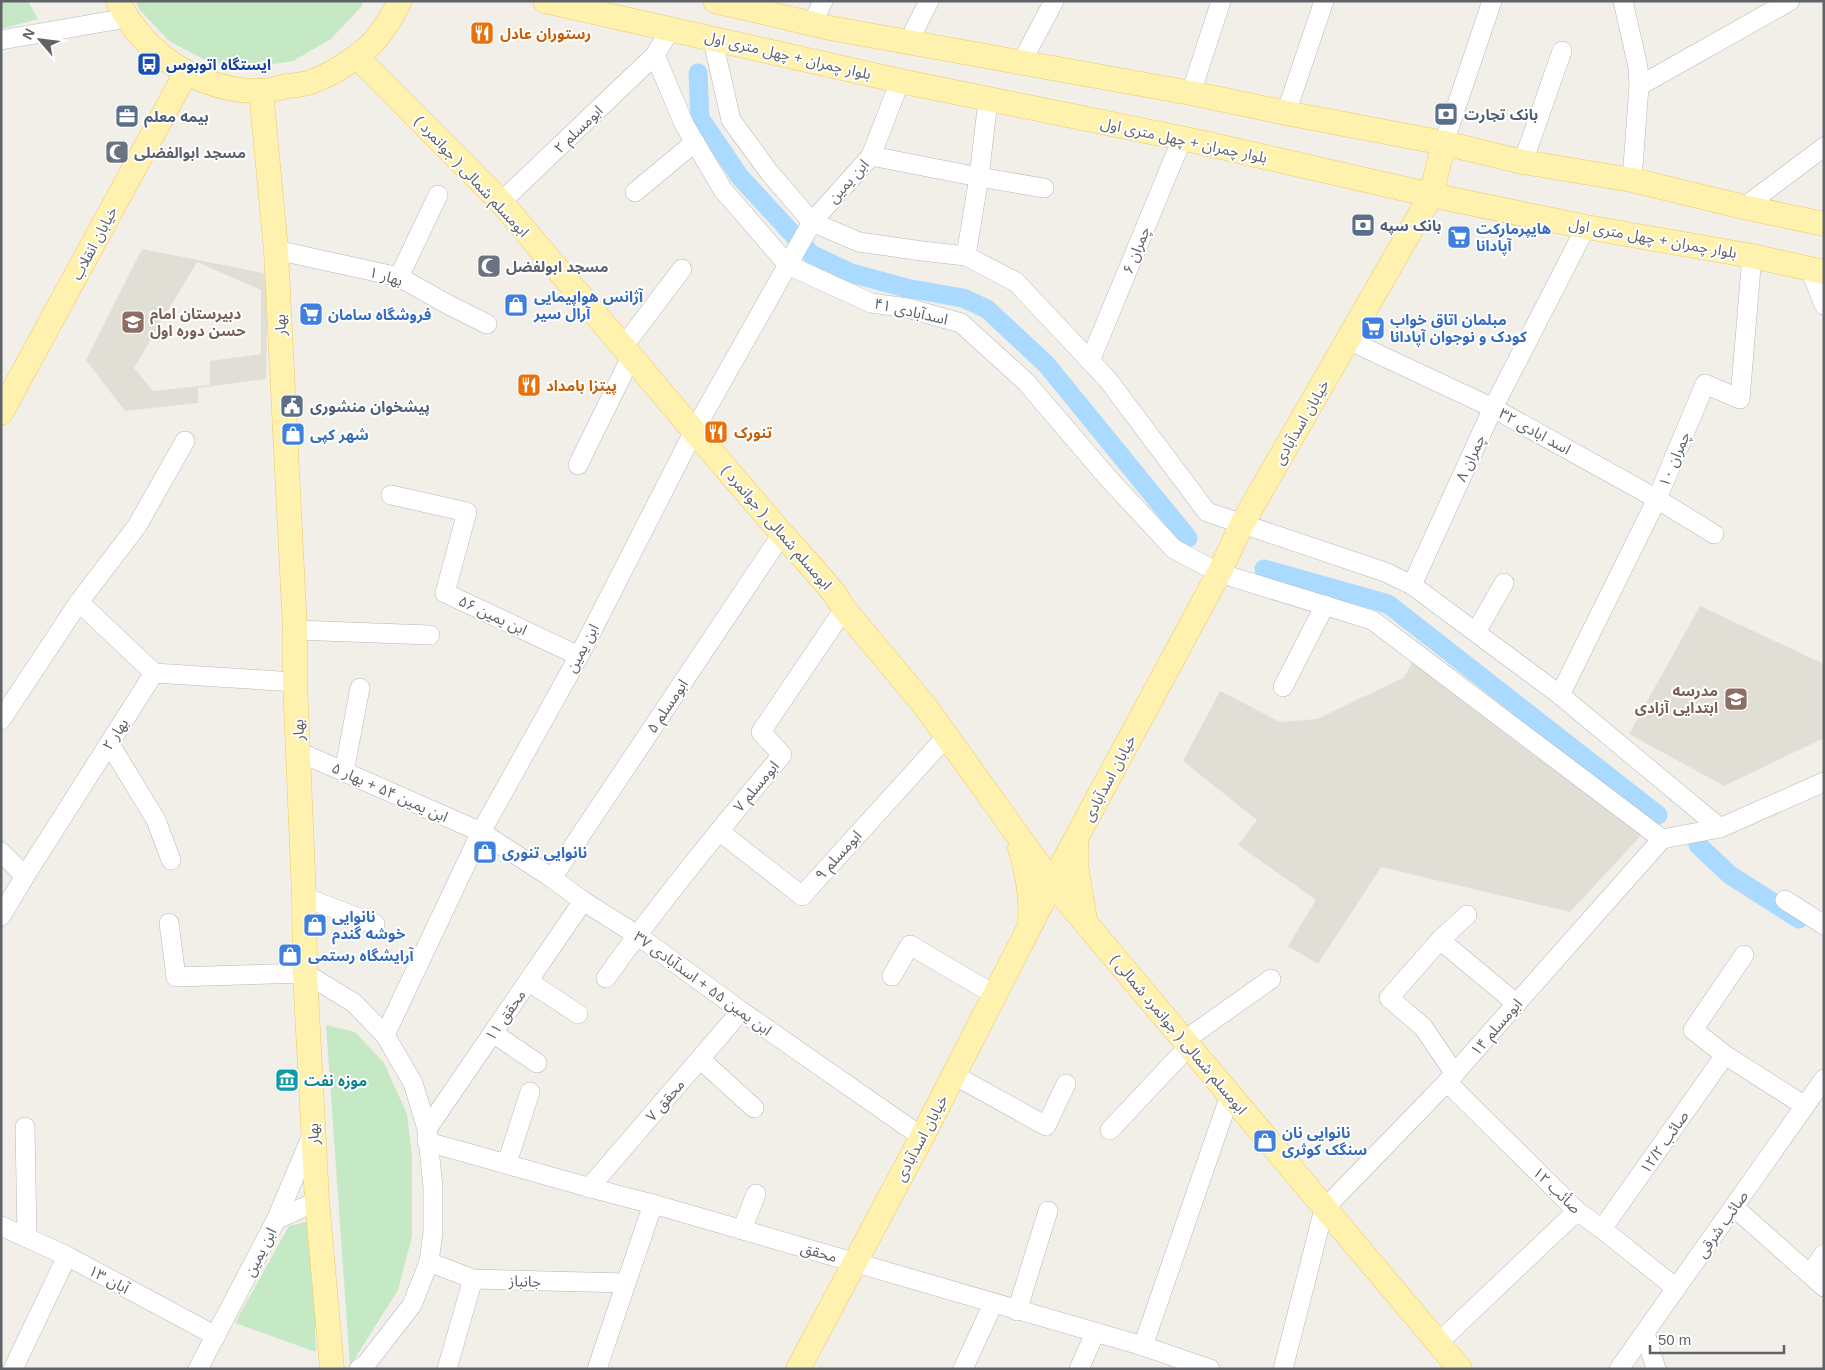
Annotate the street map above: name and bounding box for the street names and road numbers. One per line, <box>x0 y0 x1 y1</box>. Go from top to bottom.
street label: بلوار چمران + چهل متری اول <box>703 28 873 84</box>
street label: ابومسلم ۲ <box>550 102 608 158</box>
street label: ابومسلم شمالی ( جوانمرد ) <box>409 112 533 242</box>
street label: بلوار چمران + چهل متری اول <box>1099 114 1269 168</box>
street label: ابن یمین <box>824 156 873 207</box>
street label: خیابان انقلاب <box>68 203 121 283</box>
street label: بلوار چمران + چهل متری اول <box>1567 215 1738 263</box>
street label: چمران ۶ <box>1119 224 1155 277</box>
street label: بهار ۱ <box>367 263 405 290</box>
street label: اسدآبادی ۴۱ <box>872 294 950 329</box>
street label: بهار <box>271 314 290 337</box>
street label: خیابان اسدآبادی <box>1270 376 1333 468</box>
street label: اسد ابادی ۳۲ <box>1496 404 1574 459</box>
street label: چمران ۱۰ <box>1655 429 1695 490</box>
street label: چمران ۸ <box>1452 432 1490 485</box>
street label: ابومسلم شمالی ( جوانمرد ) <box>716 461 836 595</box>
street label: ابن یمین ۵۶ <box>456 592 530 639</box>
street label: ابن یمین <box>562 621 603 676</box>
street label: ابومسلم ۵ <box>643 676 694 738</box>
street label: بهار ۲ <box>99 715 132 754</box>
street label: بهار <box>289 719 308 742</box>
street label: خیابان اسدآبادی <box>1079 732 1140 825</box>
street label: ابومسلم ۷ <box>730 757 784 817</box>
street label: ابن یمین ۵۴ + بهار ۵ <box>329 759 451 826</box>
street label: ابومسلم ۹ <box>811 827 867 885</box>
street label: ابن یمین ۵۵ + اسدآبادی ۳۷ <box>630 927 775 1039</box>
street label: ابومسلم شمالی ( جوانمرد شمالی ) <box>1105 951 1251 1119</box>
street label: محقق ۱۱ <box>481 986 530 1045</box>
street label: ابومسلم ۱۴ <box>1467 995 1528 1061</box>
street label: محقق ۷ <box>642 1076 689 1126</box>
street label: خیابان اسدآبادی <box>891 1092 952 1185</box>
street label: صائب ۱۲/۲ <box>1636 1107 1692 1177</box>
street label: بهار <box>304 1123 323 1146</box>
street label: صأئب ۱۲ <box>1529 1163 1584 1217</box>
street label: صائب شرقی <box>1693 1187 1752 1261</box>
street label: ابن یمین <box>241 1225 280 1280</box>
street label: محقق <box>798 1239 839 1267</box>
street label: ۱۳ آبان <box>85 1261 133 1298</box>
street label: جانباز <box>508 1272 541 1291</box>

